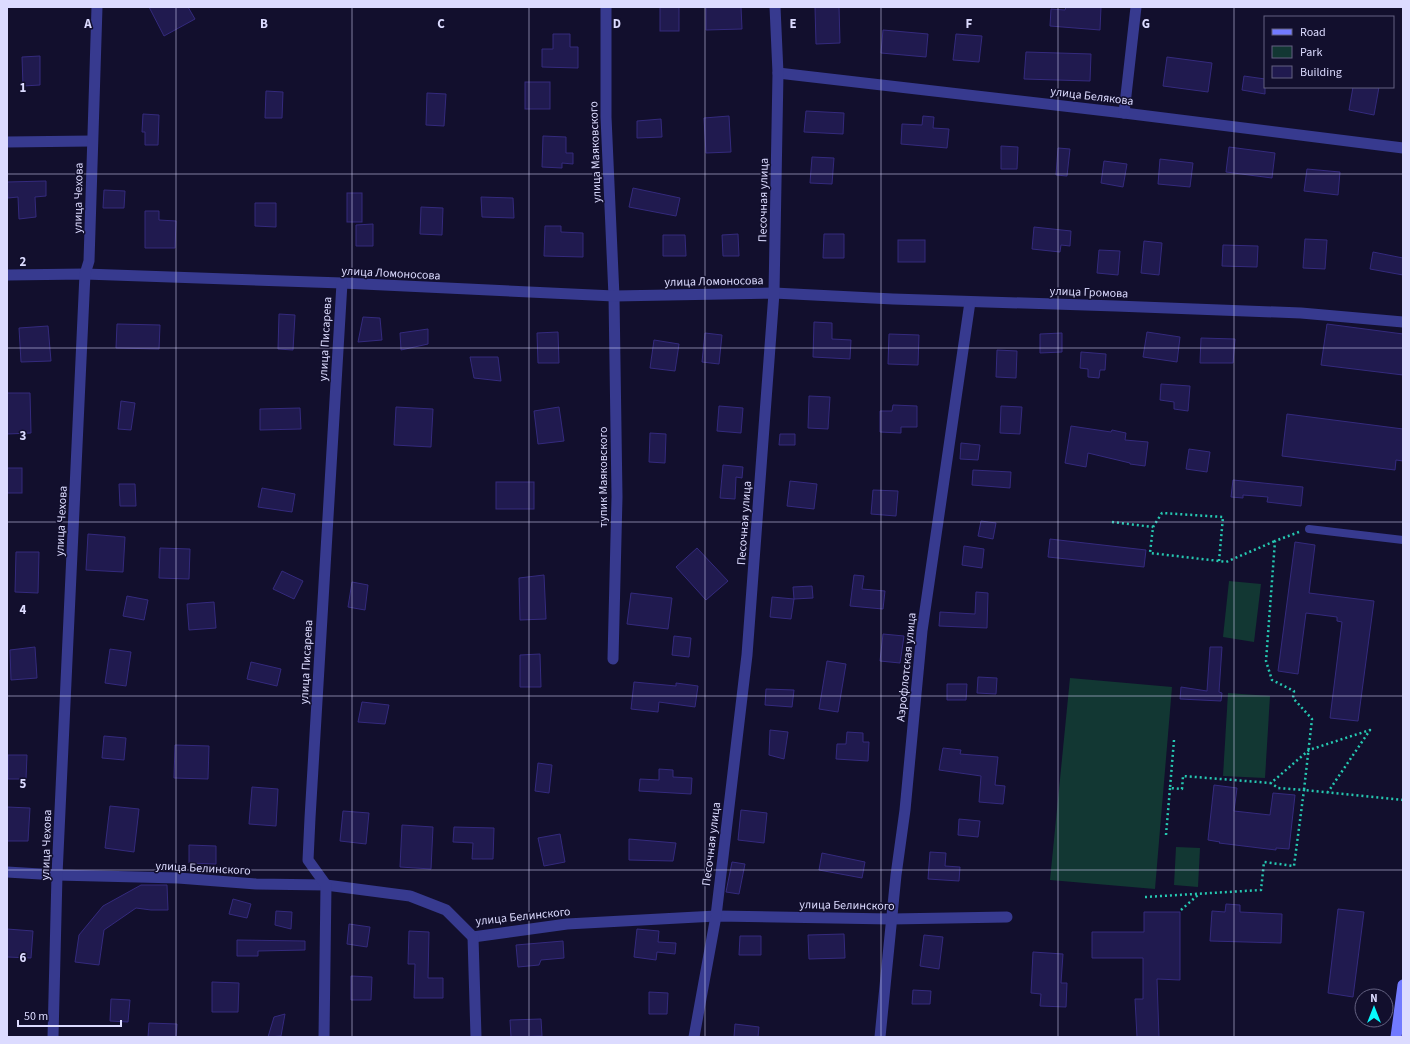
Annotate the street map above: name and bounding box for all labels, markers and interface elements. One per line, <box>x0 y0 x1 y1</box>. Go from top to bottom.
text: A <box>83 15 92 33</box>
text: B <box>260 15 268 33</box>
text: C <box>437 15 445 33</box>
text: D <box>613 15 621 33</box>
text: E <box>789 15 797 33</box>
text: F <box>966 15 973 33</box>
text: G <box>1142 15 1150 33</box>
legend <box>1264 16 1394 88</box>
text: Road <box>1300 24 1326 41</box>
text: Park <box>1300 44 1322 61</box>
text: Building <box>1300 64 1342 81</box>
text: 1 <box>20 79 27 97</box>
street label: улица Белякова <box>1049 83 1135 110</box>
street label: улица Маяковского <box>585 101 606 203</box>
street label: Песочная улица <box>754 158 773 242</box>
street label: улица Чехова <box>69 163 88 234</box>
text: 2 <box>20 253 27 271</box>
street label: улица Ломоносова <box>341 262 441 285</box>
street label: улица Ломоносова <box>664 272 764 291</box>
street label: улица Громова <box>1049 283 1129 302</box>
street label: улица Писарева <box>315 296 336 382</box>
text: 3 <box>20 427 27 445</box>
street label: тупик Маяковского <box>595 427 612 527</box>
street label: Песочная улица <box>733 480 756 566</box>
street label: улица Чехова <box>51 485 72 557</box>
text: 4 <box>20 601 27 619</box>
street label: Аэрофлотская улица <box>892 612 921 722</box>
street label: улица Писарева <box>296 619 317 705</box>
text: 5 <box>20 775 27 793</box>
street label: Песочная улица <box>698 801 725 887</box>
street label: улица Чехова <box>37 809 56 881</box>
street label: улица Белинского <box>155 858 251 879</box>
street label: улица Белинского <box>799 896 895 915</box>
street label: улица Белинского <box>475 903 571 930</box>
text: 6 <box>20 949 27 967</box>
north arrow <box>1354 988 1394 1028</box>
text: N <box>1370 991 1378 1006</box>
scale bar <box>18 1002 121 1028</box>
text: 50 m <box>24 1008 48 1025</box>

